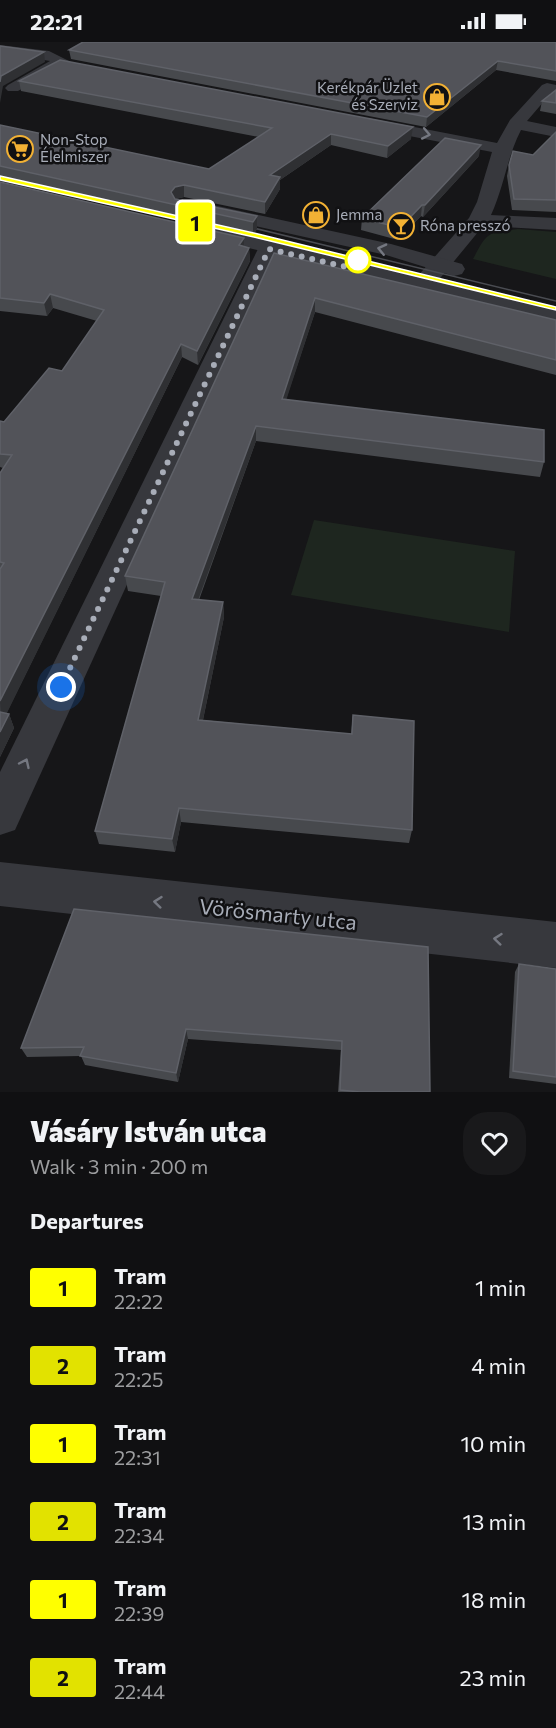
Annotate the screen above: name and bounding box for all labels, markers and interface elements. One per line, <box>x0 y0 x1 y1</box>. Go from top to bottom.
text: 22:21 <box>30 8 83 35</box>
place label: Kerékpár Üzlet és Szerviz <box>317 78 418 113</box>
shop icon: Kerékpár Üzlet és Szerviz <box>422 82 452 112</box>
one-way arrow <box>420 127 430 140</box>
place label: Non-Stop Élelmiszer <box>40 130 110 165</box>
supermarket icon: Non-Stop Élelmiszer <box>5 134 35 164</box>
shop icon: Jemma <box>301 200 331 230</box>
line badge: 1 <box>176 202 214 242</box>
place label: Jemma <box>336 205 382 223</box>
text: 1 <box>190 210 200 235</box>
bar icon: Róna presszó <box>386 211 416 241</box>
place label: Róna presszó <box>420 216 510 234</box>
one-way arrow <box>378 243 388 256</box>
unlabelled marker <box>345 247 371 273</box>
your location <box>46 672 76 702</box>
one-way arrow <box>18 758 30 769</box>
street label: Vörösmarty utca <box>198 893 358 934</box>
one-way arrow <box>153 896 162 908</box>
one-way arrow <box>493 933 502 946</box>
button: heart <box>463 1112 526 1175</box>
text: Vásáry István utca <box>30 1114 266 1148</box>
text: Walk · 3 min · 200 m <box>30 1154 208 1178</box>
text: Departures <box>30 1207 144 1234</box>
text: Tram <box>114 1262 166 1289</box>
text: 1 min <box>475 1274 526 1301</box>
text: 1 <box>58 1275 68 1300</box>
text: 22:22 <box>114 1289 163 1313</box>
text: Tram <box>114 1340 166 1367</box>
text: 4 min <box>471 1352 526 1379</box>
text: 2 <box>57 1353 69 1378</box>
text: 22:25 <box>114 1367 163 1391</box>
text: Tram <box>114 1418 166 1445</box>
text: 10 min <box>461 1430 526 1457</box>
text: 1 <box>58 1431 68 1456</box>
text: 22:31 <box>114 1445 161 1469</box>
text: Tram <box>114 1496 166 1523</box>
text: 13 min <box>462 1508 526 1535</box>
text: 2 <box>57 1509 69 1534</box>
text: 22:34 <box>114 1523 164 1547</box>
text: Tram <box>114 1574 166 1601</box>
text: 18 min <box>462 1586 526 1613</box>
text: 1 <box>58 1587 68 1612</box>
text: 22:39 <box>114 1601 164 1625</box>
text: Tram <box>114 1652 166 1679</box>
text: 23 min <box>460 1664 526 1691</box>
text: 2 <box>57 1665 69 1690</box>
text: 22:44 <box>114 1679 165 1703</box>

